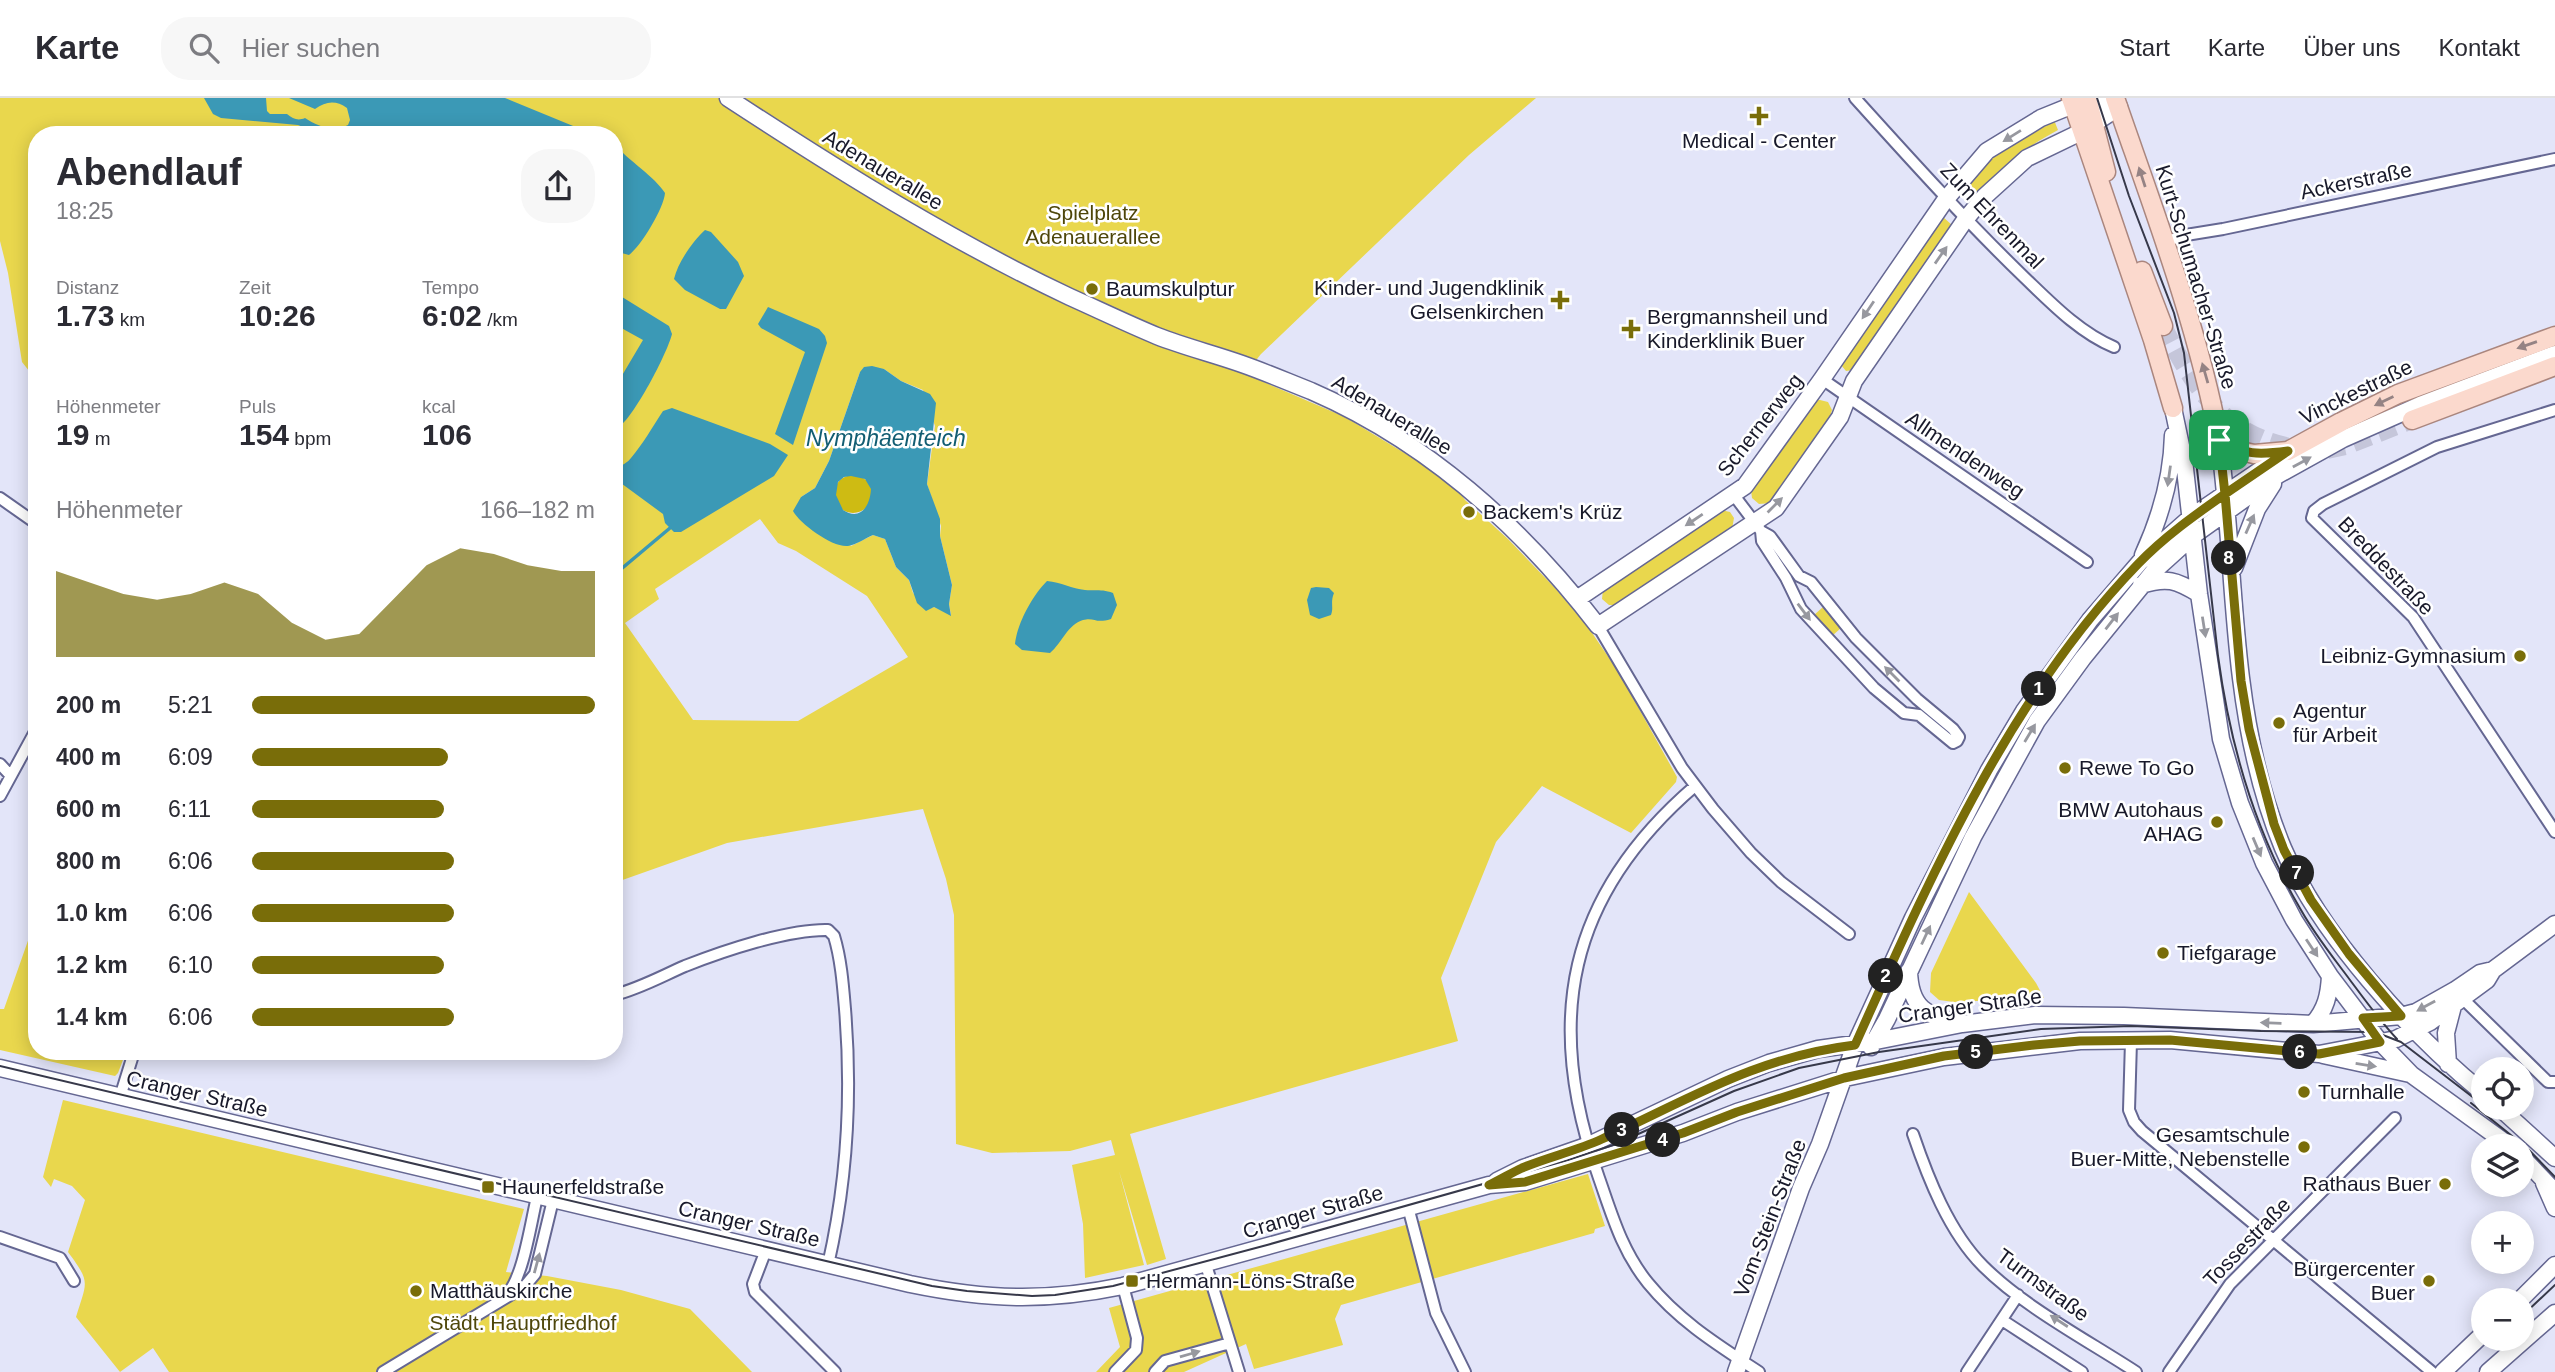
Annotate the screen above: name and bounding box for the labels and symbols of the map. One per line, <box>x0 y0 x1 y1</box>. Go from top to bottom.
marker: Medical - Center <box>1749 106 1769 126</box>
street label: Adenauerallee <box>819 125 947 214</box>
place label: Medical - Center <box>1682 129 1836 152</box>
one-way arrow <box>2003 130 2022 143</box>
street label: Ackerstraße <box>2298 157 2414 204</box>
street label: Zum Ehrenmal <box>1936 158 2048 273</box>
street label: Kurt-Schumacher-Straße <box>2151 162 2242 392</box>
one-way arrow <box>2136 167 2147 188</box>
park label: Spielplatz Adenauerallee <box>1025 201 1161 248</box>
one-way arrow <box>1934 246 1947 265</box>
place label: Kinder- und Jugendklinik Gelsenkirchen <box>1314 276 1544 323</box>
place label: Baumskulptur <box>1106 277 1234 300</box>
marker: Baumskulptur <box>1084 281 1100 297</box>
marker: Kinder- und Jugendklinik Gelsenkirchen <box>1550 290 1570 310</box>
one-way arrow <box>1862 300 1875 320</box>
place label: Bergmannsheil und Kinderklinik Buer <box>1647 305 1828 352</box>
marker: Bergmannsheil und Kinderklinik Buer <box>1621 319 1641 339</box>
one-way arrow <box>2517 340 2538 351</box>
street label: Vinckestraße <box>2296 354 2416 429</box>
one-way arrow <box>2199 362 2210 384</box>
street label: Schernerweg <box>1712 369 1807 481</box>
street label: Adenauerallee <box>1328 370 1456 459</box>
one-way arrow <box>2374 395 2394 406</box>
street label: Allmendenweg <box>1902 407 2029 503</box>
pin <box>2189 410 2249 470</box>
water label: Nymphäenteich <box>806 425 966 451</box>
one-way arrow <box>2292 456 2312 468</box>
one-way arrow <box>2163 465 2174 487</box>
one-way arrow <box>1767 497 1784 514</box>
place label: Backem's Krüz <box>1483 500 1622 523</box>
marker: Backem's Krüz <box>1461 504 1477 520</box>
street label: Breddestraße <box>2334 512 2439 619</box>
one-way arrow <box>1685 513 1703 527</box>
one-way arrow <box>2244 514 2256 534</box>
pin: 8 <box>2212 540 2246 575</box>
one-way arrow <box>1797 602 1812 620</box>
one-way arrow <box>2105 613 2120 631</box>
one-way arrow <box>2198 616 2209 638</box>
place label: Leibniz-Gymnasium <box>2320 644 2506 667</box>
marker: Leibniz-Gymnasium <box>2512 648 2528 664</box>
one-way arrow <box>1884 666 1900 682</box>
pin: 1 <box>2022 672 2056 706</box>
place label: Agentur für Arbeit <box>2293 699 2377 746</box>
marker: Agentur für Arbeit <box>2271 715 2287 731</box>
one-way arrow <box>2024 723 2036 743</box>
place label: Rewe To Go <box>2079 756 2194 779</box>
marker: Rewe To Go <box>2057 760 2073 776</box>
place label: BMW Autohaus AHAG <box>2058 798 2203 845</box>
marker: BMW Autohaus AHAG <box>2209 814 2225 830</box>
one-way arrow <box>2251 837 2263 857</box>
pin: 7 <box>2280 856 2314 890</box>
one-way arrow <box>1920 925 1931 945</box>
one-way arrow <box>2305 939 2319 957</box>
place label: Tiefgarage <box>2177 941 2277 964</box>
marker: Tiefgarage <box>2155 945 2171 961</box>
pin: 2 <box>1868 958 1904 994</box>
street label: Cranger Straße <box>1897 984 2043 1027</box>
one-way arrow <box>2417 1000 2436 1012</box>
one-way arrow <box>2260 1017 2282 1028</box>
pin: 5 <box>1958 1034 1994 1070</box>
pin: 6 <box>2282 1034 2318 1070</box>
one-way arrow <box>2355 1060 2377 1071</box>
street label: Cranger Straße <box>124 1066 270 1121</box>
place label: Turnhalle <box>2318 1080 2405 1103</box>
marker: Turnhalle <box>2296 1084 2312 1100</box>
pin: 3 <box>1604 1112 1640 1148</box>
pin: 4 <box>1646 1122 1680 1158</box>
place label: Gesamtschule Buer-Mitte, Nebenstelle <box>2071 1123 2290 1170</box>
street label: Vom-Stein-Straße <box>1729 1136 1810 1300</box>
marker: Gesamtschule Buer-Mitte, Nebenstelle <box>2296 1139 2312 1155</box>
place label: Rathaus Buer <box>2303 1172 2431 1195</box>
place label: Haunerfeldstraße <box>502 1175 664 1198</box>
marker: Rathaus Buer <box>2437 1176 2453 1192</box>
marker: Haunerfeldstraße <box>480 1179 496 1195</box>
street label: Cranger Straße <box>1240 1181 1386 1243</box>
street label: Tossestraße <box>2199 1193 2295 1291</box>
street label: Cranger Straße <box>676 1196 822 1251</box>
street label: Turmstraße <box>1993 1244 2094 1326</box>
one-way arrow <box>533 1252 543 1273</box>
place label: Bürgercenter Buer <box>2294 1257 2415 1304</box>
place label: Hermann-Löns-Straße <box>1146 1269 1355 1292</box>
marker: Hermann-Löns-Straße <box>1124 1273 1140 1289</box>
marker: Bürgercenter Buer <box>2421 1273 2437 1289</box>
place label: Matthäuskirche <box>430 1279 572 1302</box>
marker: Matthäuskirche <box>408 1283 424 1299</box>
park label: Städt. Hauptfriedhof <box>430 1311 617 1334</box>
one-way arrow <box>2049 1315 2068 1328</box>
one-way arrow <box>1180 1348 1202 1359</box>

